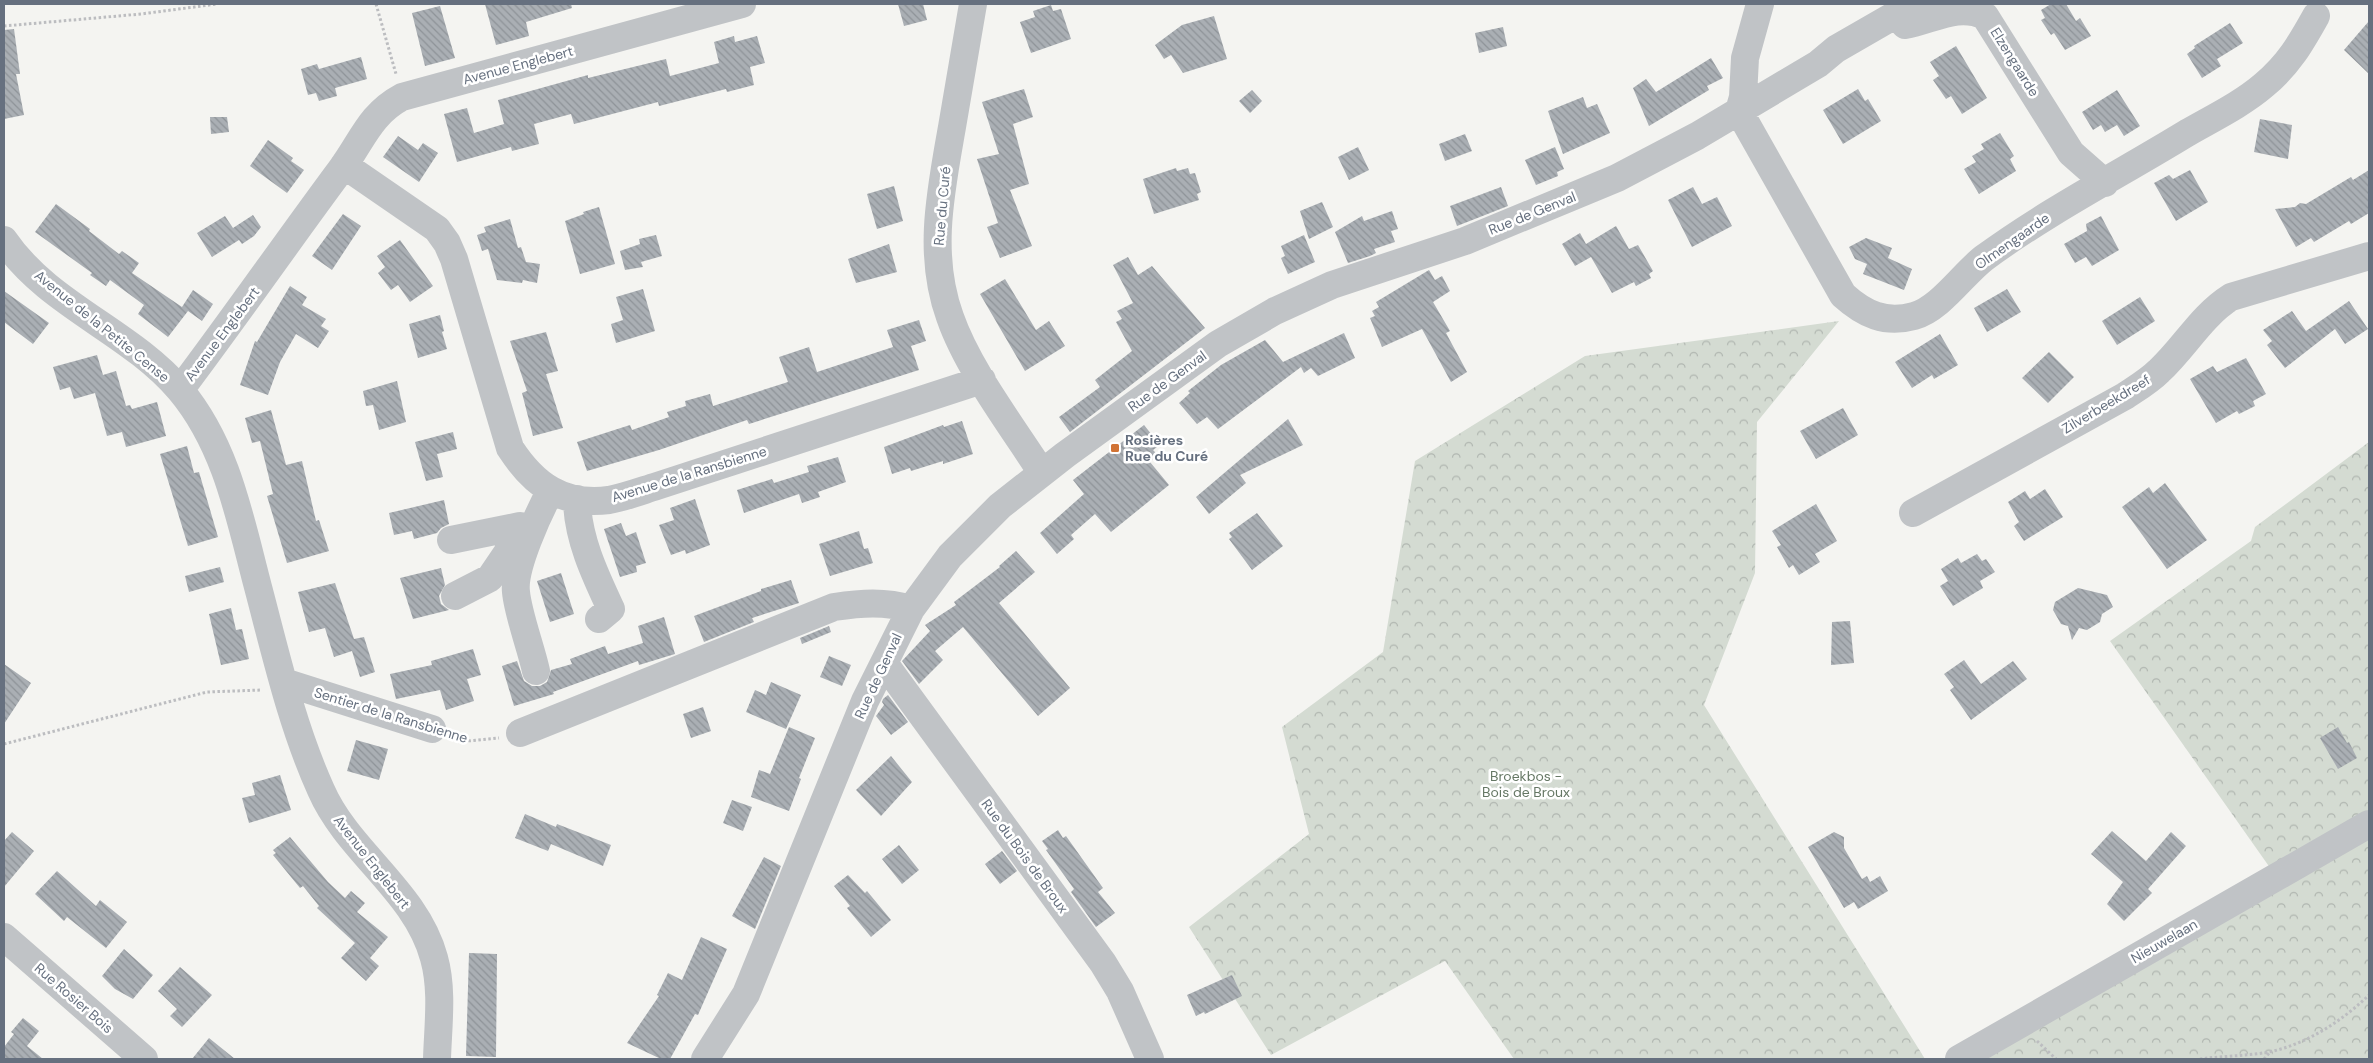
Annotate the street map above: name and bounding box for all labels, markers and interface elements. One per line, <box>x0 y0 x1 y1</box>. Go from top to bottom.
street label: Elzengaarde <box>1987 24 2043 100</box>
street label: Avenue Englebert <box>461 42 575 88</box>
street label: Rue du Curé <box>930 166 954 246</box>
street label: Rue de Genval <box>1486 187 1578 239</box>
street label: Olmengaarde <box>1971 209 2053 273</box>
street label: Avenue de la Petite Cense <box>31 266 173 386</box>
street label: Avenue Englebert <box>181 283 263 385</box>
street label: Rue de Genval <box>1124 346 1210 416</box>
street label: Zilverbeekdreef <box>2059 370 2154 437</box>
place label: Rosières Rue du Curé <box>1125 431 1208 465</box>
street label: Avenue de la Ransbienne <box>609 442 769 506</box>
marker: Rosières Rue du Curé <box>1109 442 1121 454</box>
street label: Rue de Genval <box>850 630 906 722</box>
street label: Sentier de la Ransbienne <box>312 683 470 747</box>
park label: Broekbos - Bois de Broux <box>1482 767 1570 801</box>
street label: Rue du Bois de Broux <box>978 796 1072 917</box>
street label: Avenue Englebert <box>330 812 414 912</box>
street label: Nieuwelaan <box>2128 915 2200 967</box>
street label: Rue Rosier Bois <box>31 959 117 1037</box>

